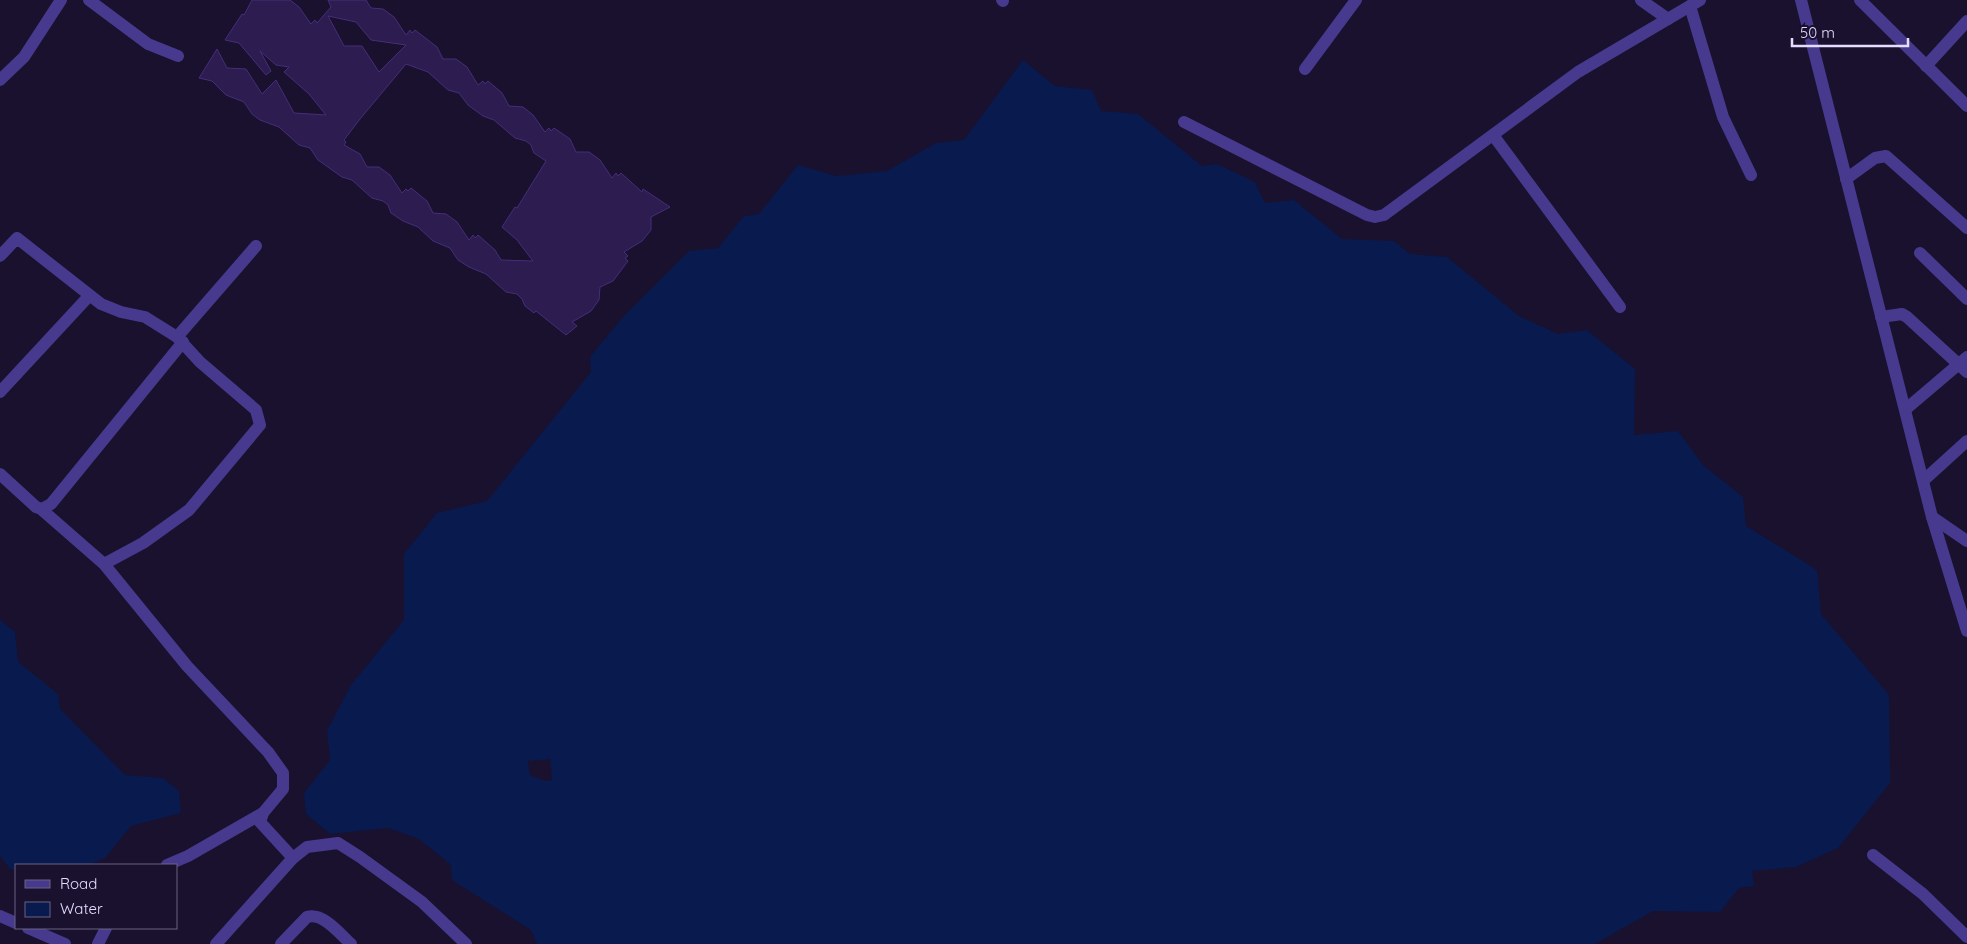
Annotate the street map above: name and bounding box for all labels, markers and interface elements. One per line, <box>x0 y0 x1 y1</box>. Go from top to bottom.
scale bar <box>1792 15 1908 47</box>
text: 50 m <box>1800 23 1835 42</box>
legend <box>15 864 178 929</box>
text: Road <box>60 874 97 893</box>
text: Water <box>60 899 103 918</box>

